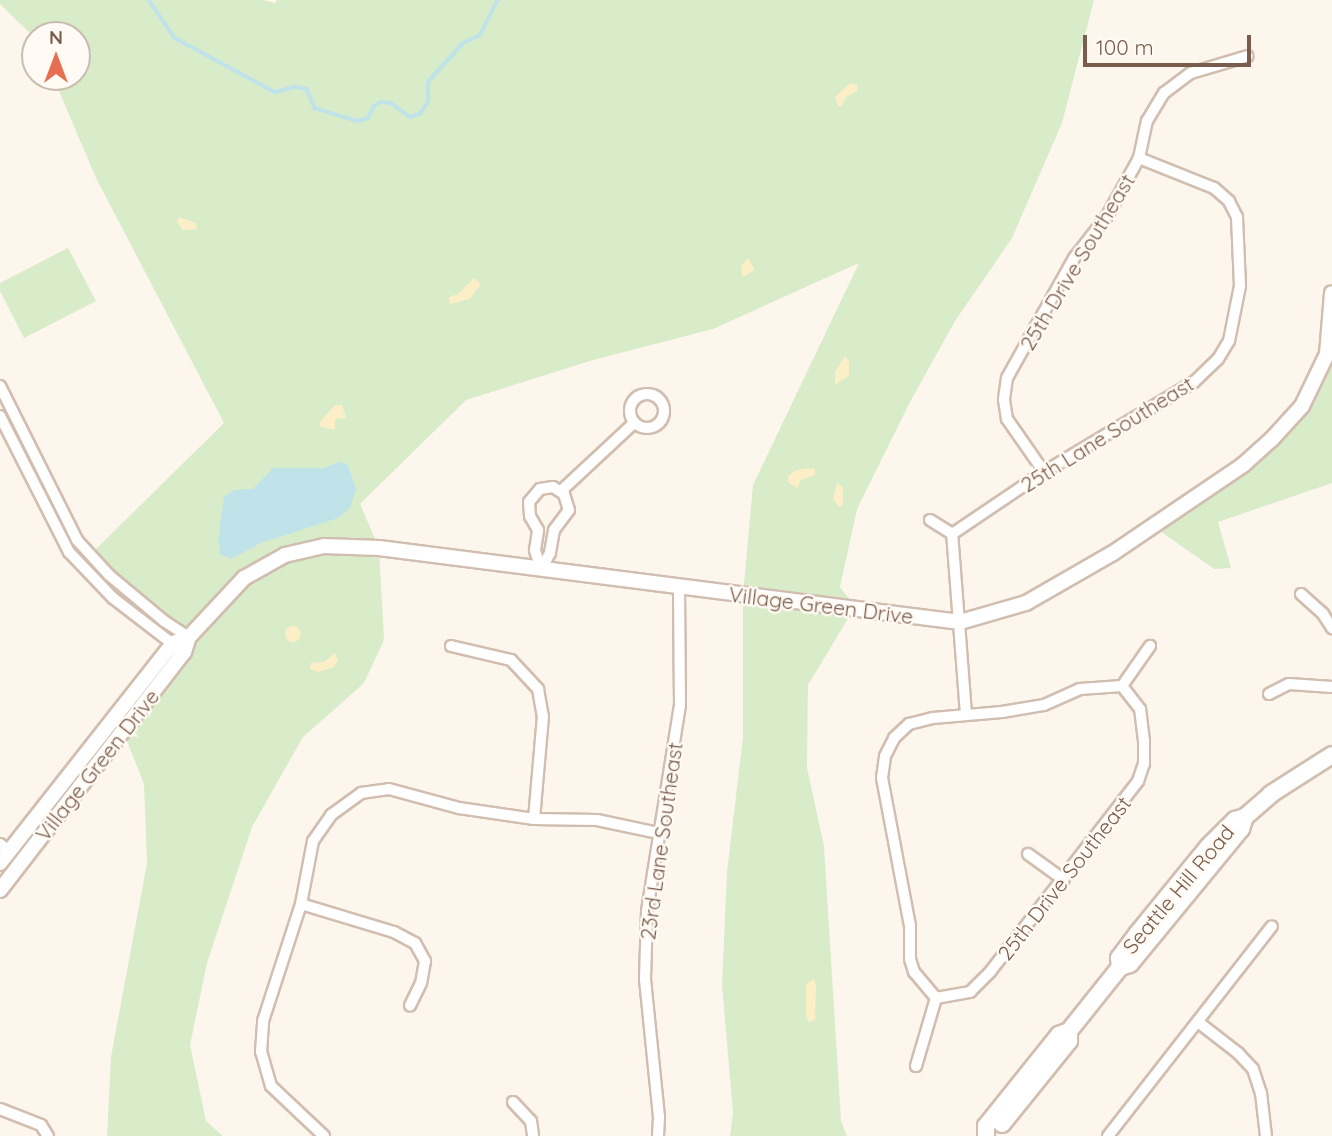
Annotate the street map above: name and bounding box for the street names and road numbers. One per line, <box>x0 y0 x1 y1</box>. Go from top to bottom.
street label: 25th Drive Southeast <box>1014 169 1140 355</box>
street label: 25th Lane Southeast <box>1016 371 1198 497</box>
street label: Village Green Drive <box>727 581 915 629</box>
street label: Village Green Drive <box>30 684 164 846</box>
street label: 23rd Lane Southeast <box>635 740 687 942</box>
street label: 25th Drive Southeast <box>992 791 1136 965</box>
street label: Seattle Hill Road <box>1117 820 1239 958</box>

